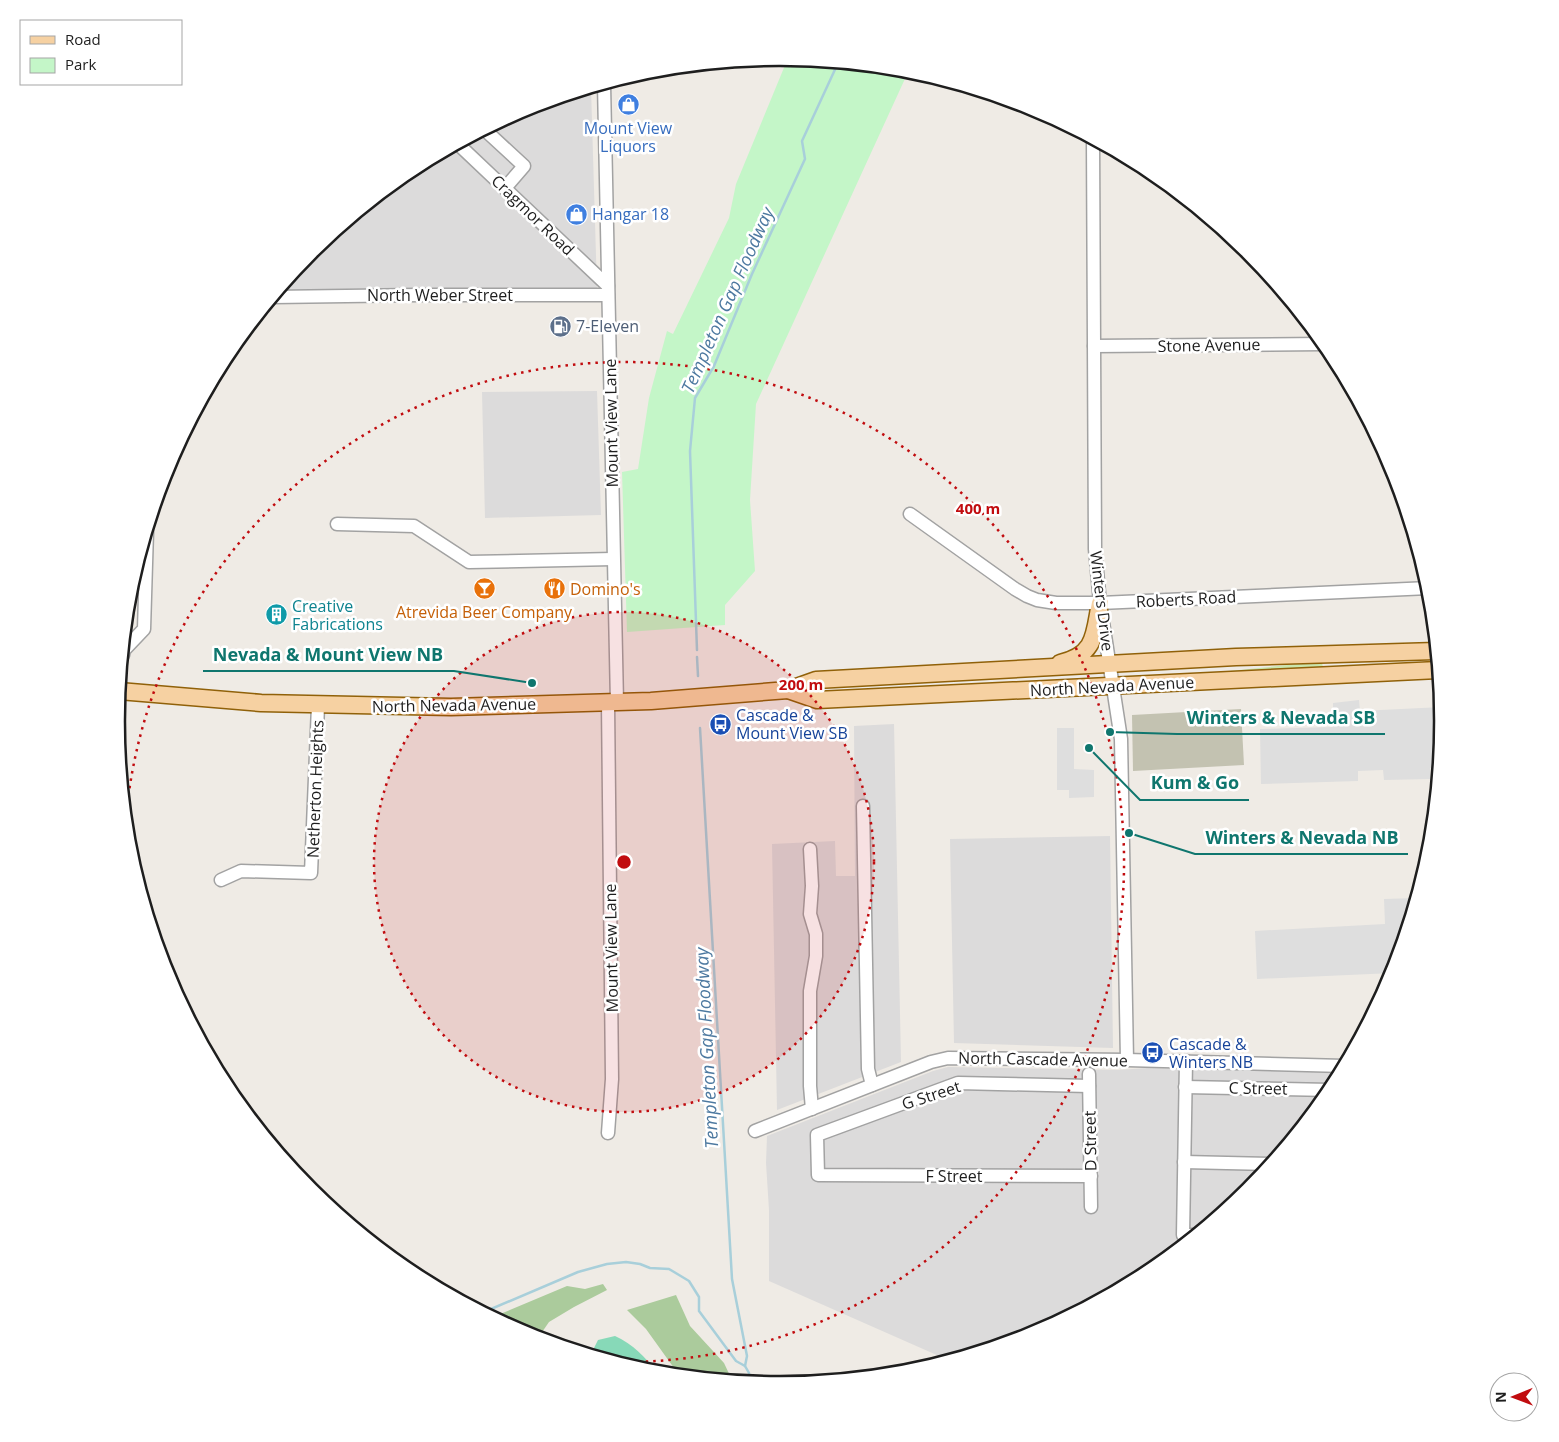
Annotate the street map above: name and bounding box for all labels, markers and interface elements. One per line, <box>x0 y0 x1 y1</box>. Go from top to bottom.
legend <box>20 20 182 85</box>
text: Road <box>65 29 101 49</box>
text: Park <box>65 54 96 74</box>
shop icon: Mount View Liquors <box>616 92 640 116</box>
place label: Mount View Liquors <box>584 117 673 157</box>
street label: Cragmor Road <box>487 170 579 260</box>
shop icon: Hangar 18 <box>564 202 588 226</box>
water label: Templeton Gap Floodway <box>675 202 780 397</box>
place label: Hangar 18 <box>592 203 669 225</box>
street label: North Weber Street <box>367 284 513 306</box>
fuel station icon: 7-Eleven <box>548 314 572 338</box>
place label: 7-Eleven <box>576 315 639 337</box>
street label: Stone Avenue <box>1157 333 1261 357</box>
street label: Mount View Lane <box>599 358 623 488</box>
text: 400 m <box>956 498 1000 518</box>
street label: Winters Drive <box>1085 550 1119 652</box>
bar icon: Atrevida Beer Company <box>472 576 496 600</box>
restaurant icon: Domino's <box>542 577 566 601</box>
place label: Domino's <box>570 578 641 600</box>
street label: Roberts Road <box>1135 585 1237 613</box>
place label: Creative Fabrications <box>292 595 383 635</box>
place label: Atrevida Beer Company <box>396 601 573 623</box>
building icon: Creative Fabrications <box>264 603 288 627</box>
callout: Nevada & Mount View NB <box>203 638 454 671</box>
text: Nevada & Mount View NB <box>213 642 443 666</box>
street label: North Nevada Avenue <box>1029 671 1195 701</box>
text: 200 m <box>779 674 823 694</box>
street label: North Nevada Avenue <box>372 693 536 717</box>
callout: Winters & Nevada SB <box>1177 701 1385 734</box>
place label: Cascade & Mount View SB <box>736 704 848 744</box>
text: Winters & Nevada SB <box>1187 705 1375 729</box>
bus stop icon: Cascade & Mount View SB <box>708 712 732 736</box>
street label: Netherton Heights <box>302 720 328 858</box>
callout: Kum & Go <box>1140 767 1249 800</box>
text: Kum & Go <box>1151 770 1239 794</box>
callout: Winters & Nevada NB <box>1195 821 1408 854</box>
text: Winters & Nevada NB <box>1205 825 1399 849</box>
centre of rings <box>615 853 633 871</box>
street label: Mount View Lane <box>599 883 623 1013</box>
water label: Templeton Gap Floodway <box>689 945 723 1149</box>
place label: Cascade & Winters NB <box>1169 1033 1253 1073</box>
bus stop icon: Cascade & Winters NB <box>1141 1041 1165 1065</box>
street label: North Cascade Avenue <box>958 1047 1128 1071</box>
street label: G Street <box>899 1075 963 1115</box>
street label: C Street <box>1228 1076 1288 1100</box>
street label: D Street <box>1078 1110 1102 1171</box>
street label: F Street <box>925 1165 983 1187</box>
north arrow <box>1489 1372 1539 1422</box>
text: N <box>1491 1391 1510 1403</box>

